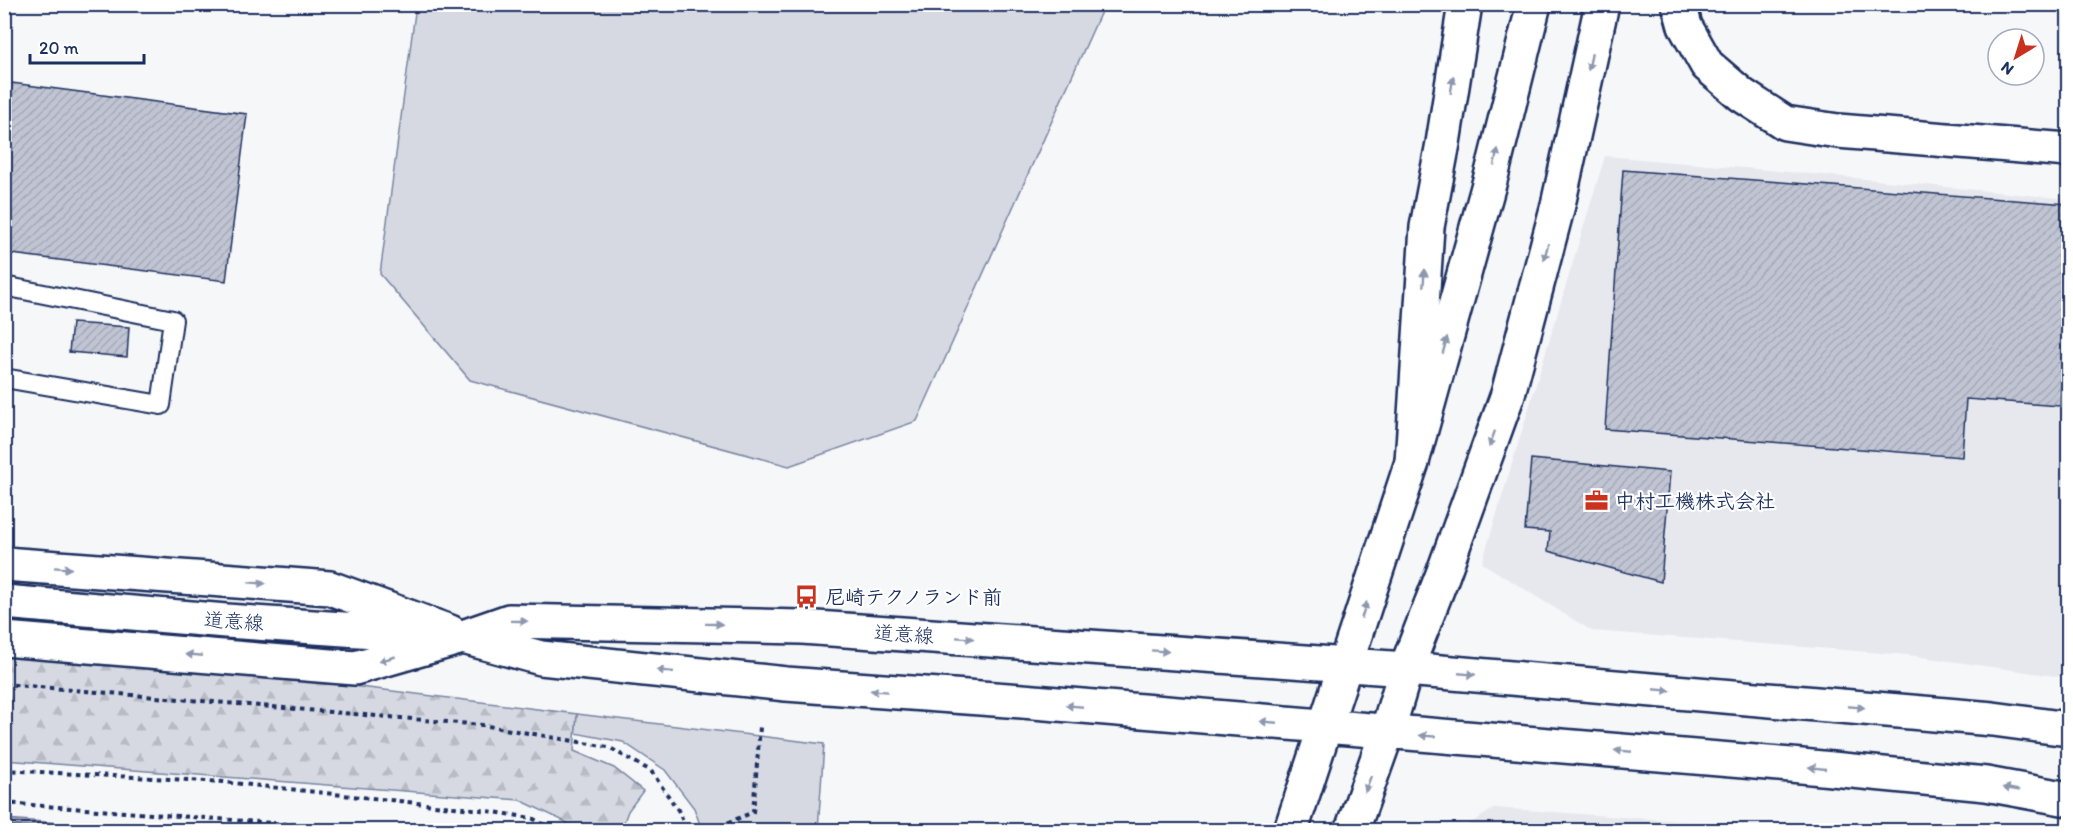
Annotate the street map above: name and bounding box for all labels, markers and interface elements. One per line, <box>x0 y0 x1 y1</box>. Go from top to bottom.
scale bar <box>30 27 144 65</box>
north arrow <box>1986 27 2046 87</box>
text: 20 m <box>39 37 79 59</box>
one-way arrow <box>1584 52 1594 71</box>
text: N <box>1997 58 2017 79</box>
one-way arrow <box>1448 76 1457 95</box>
one-way arrow <box>1492 148 1502 166</box>
one-way arrow <box>1541 243 1550 261</box>
one-way arrow <box>1419 269 1429 288</box>
one-way arrow <box>1441 336 1450 354</box>
one-way arrow <box>1486 430 1496 448</box>
office icon: 中村工機株式会社 <box>1584 488 1610 514</box>
place label: 中村工機株式会社 <box>1615 489 1775 513</box>
one-way arrow <box>53 563 72 573</box>
one-way arrow <box>248 578 267 588</box>
bus stop icon: 尼崎テクノランド前 <box>794 584 820 610</box>
place label: 尼崎テクノランド前 <box>825 585 1002 609</box>
one-way arrow <box>1360 601 1369 619</box>
street label: 道意線 <box>203 607 265 635</box>
one-way arrow <box>510 616 529 626</box>
one-way arrow <box>705 620 724 629</box>
street label: 道意線 <box>873 620 935 648</box>
one-way arrow <box>956 633 975 642</box>
one-way arrow <box>1150 646 1169 656</box>
one-way arrow <box>184 650 203 660</box>
one-way arrow <box>378 655 396 664</box>
one-way arrow <box>656 667 675 676</box>
one-way arrow <box>1458 669 1477 679</box>
one-way arrow <box>870 686 889 696</box>
one-way arrow <box>1652 686 1671 695</box>
one-way arrow <box>1064 701 1083 710</box>
one-way arrow <box>1846 702 1865 712</box>
one-way arrow <box>1258 717 1277 727</box>
one-way arrow <box>1419 731 1438 741</box>
one-way arrow <box>1613 746 1632 756</box>
one-way arrow <box>1808 763 1827 773</box>
one-way arrow <box>1363 776 1373 794</box>
one-way arrow <box>2001 784 2020 793</box>

